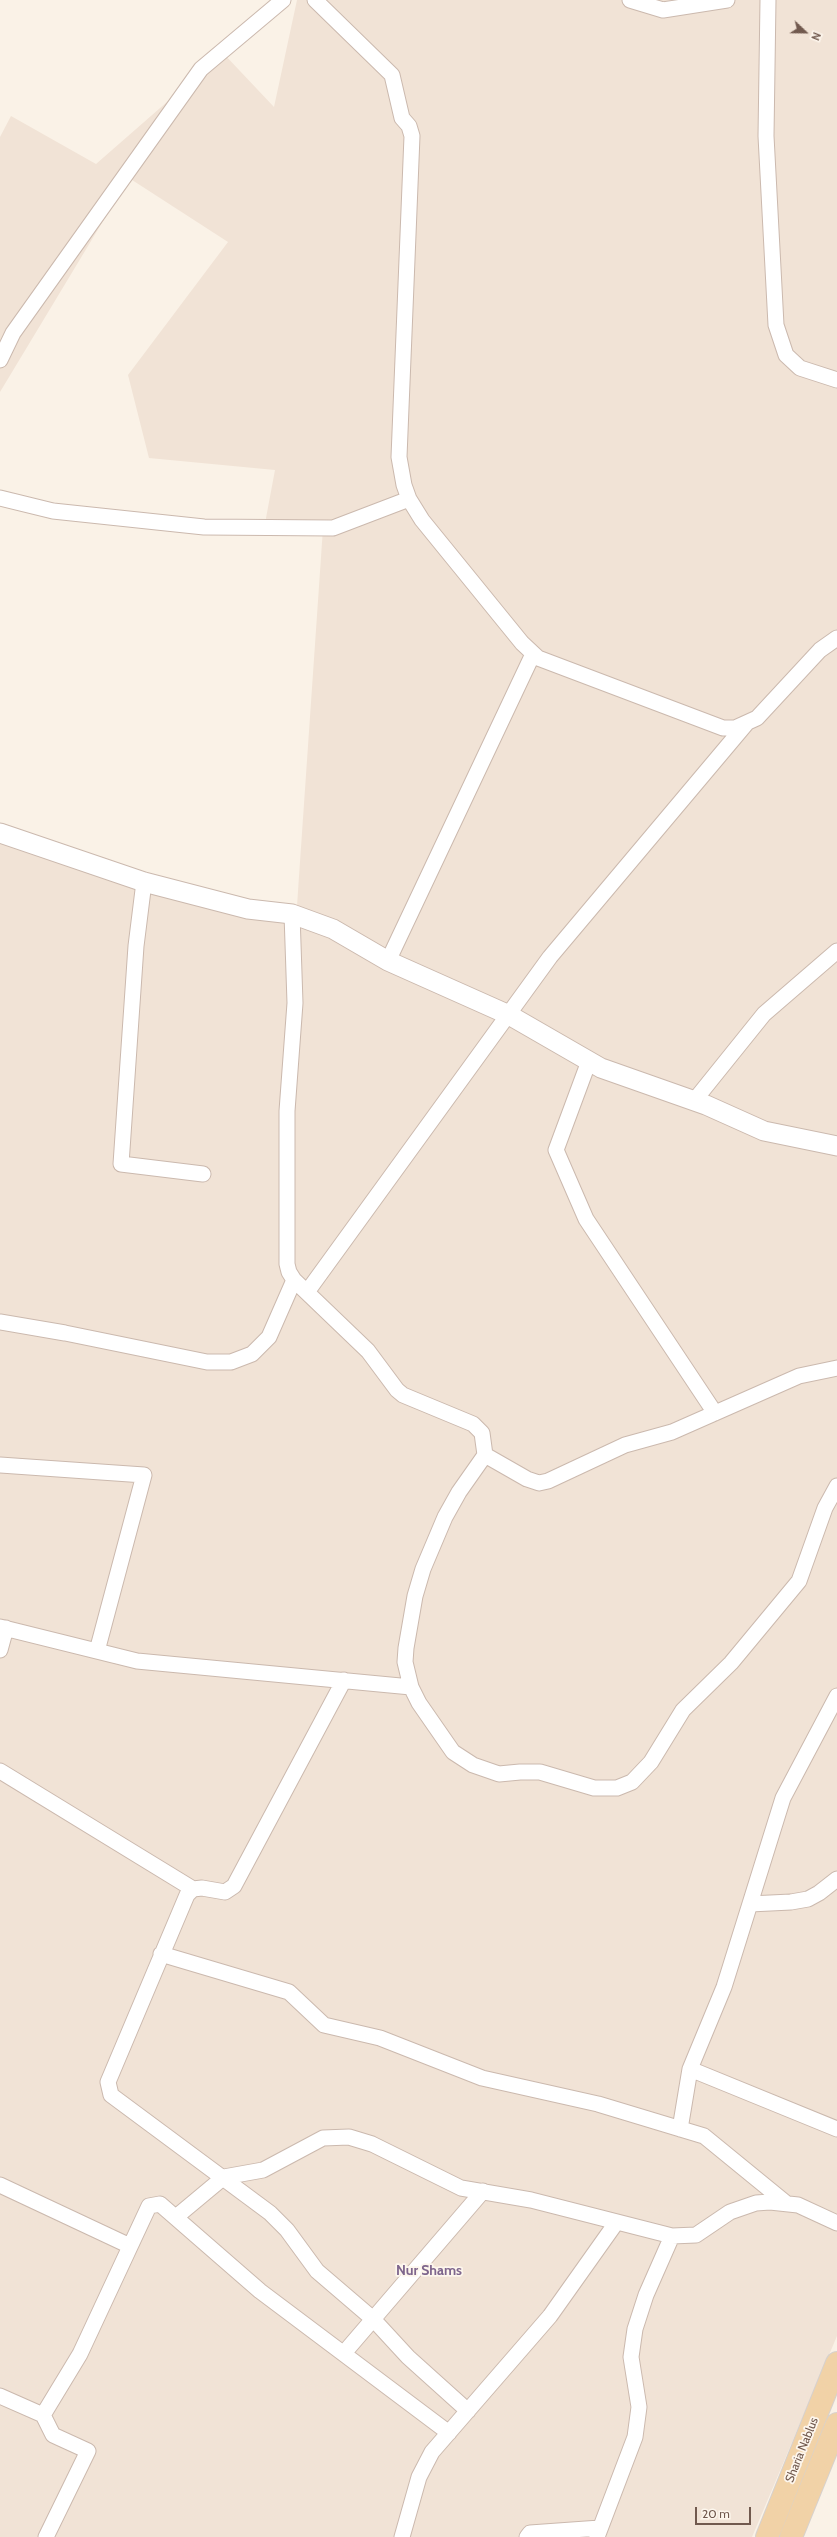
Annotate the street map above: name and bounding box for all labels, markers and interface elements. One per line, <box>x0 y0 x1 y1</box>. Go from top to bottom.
north arrow <box>785 12 825 52</box>
text: N <box>808 30 824 43</box>
district label: Nur Shams <box>396 2263 462 2279</box>
street label: Sharia Nablus <box>782 2415 822 2485</box>
scale bar <box>697 2499 753 2525</box>
text: 20 m <box>702 2506 730 2521</box>

